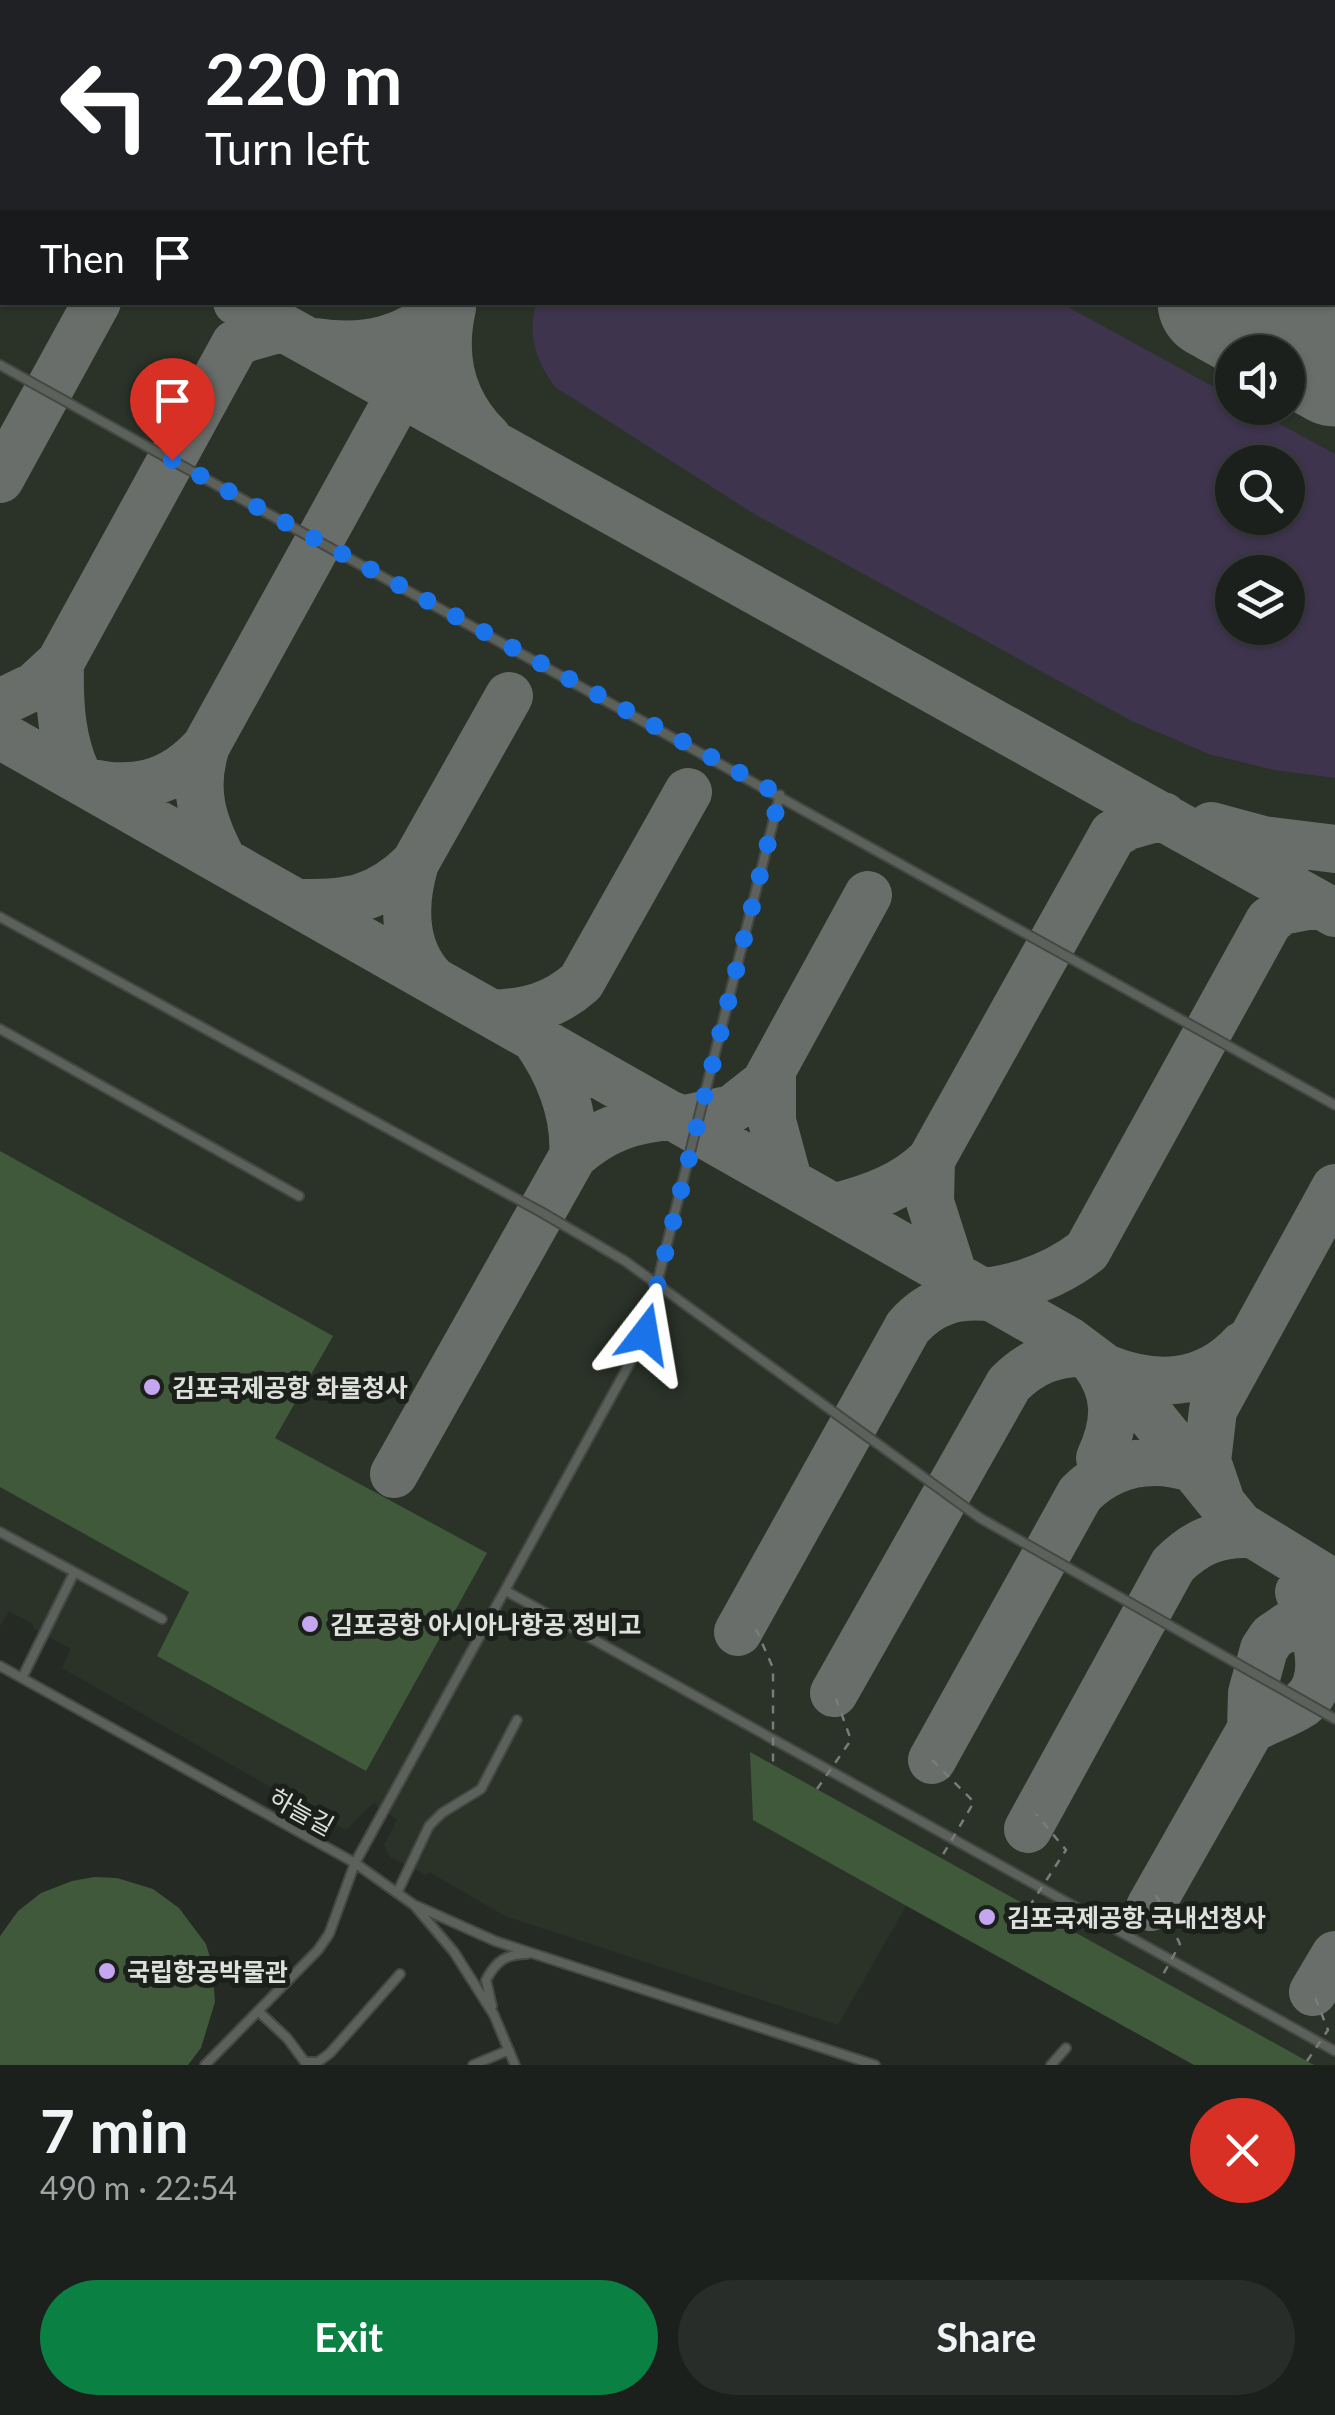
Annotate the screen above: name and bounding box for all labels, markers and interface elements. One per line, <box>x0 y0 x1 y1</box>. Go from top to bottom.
text: 220 m <box>205 36 402 120</box>
icon: left <box>40 40 170 170</box>
text: Turn left <box>205 121 370 175</box>
icon: arrive <box>145 230 200 285</box>
text: Then <box>40 235 125 281</box>
map controls <box>1215 335 1305 645</box>
button: sound <box>1215 335 1305 425</box>
pin <box>130 358 215 461</box>
icon: arrive <box>145 373 200 428</box>
button: search <box>1215 445 1305 535</box>
button: layers <box>1215 555 1305 645</box>
position arrow <box>593 1282 697 1386</box>
place label: 김포국제공항 화물청사 <box>172 1372 408 1402</box>
marker: 김포국제공항 화물청사 <box>141 1376 163 1398</box>
place label: 김포공항 아시아나항공 정비고 <box>330 1609 641 1639</box>
marker: 김포공항 아시아나항공 정비고 <box>299 1613 321 1635</box>
street label: 하늘길 <box>265 1781 339 1841</box>
place label: 김포국제공항 국내선청사 <box>1007 1902 1266 1932</box>
marker: 김포국제공항 국내선청사 <box>976 1906 998 1928</box>
place label: 국립항공박물관 <box>127 1956 288 1986</box>
marker: 국립항공박물관 <box>96 1960 118 1982</box>
text: 7 min <box>40 2094 189 2166</box>
button: close <box>1190 2098 1295 2203</box>
text: 490 m · 22:54 <box>40 2168 237 2207</box>
button: Exit <box>40 2280 658 2395</box>
button: Share <box>678 2280 1295 2395</box>

